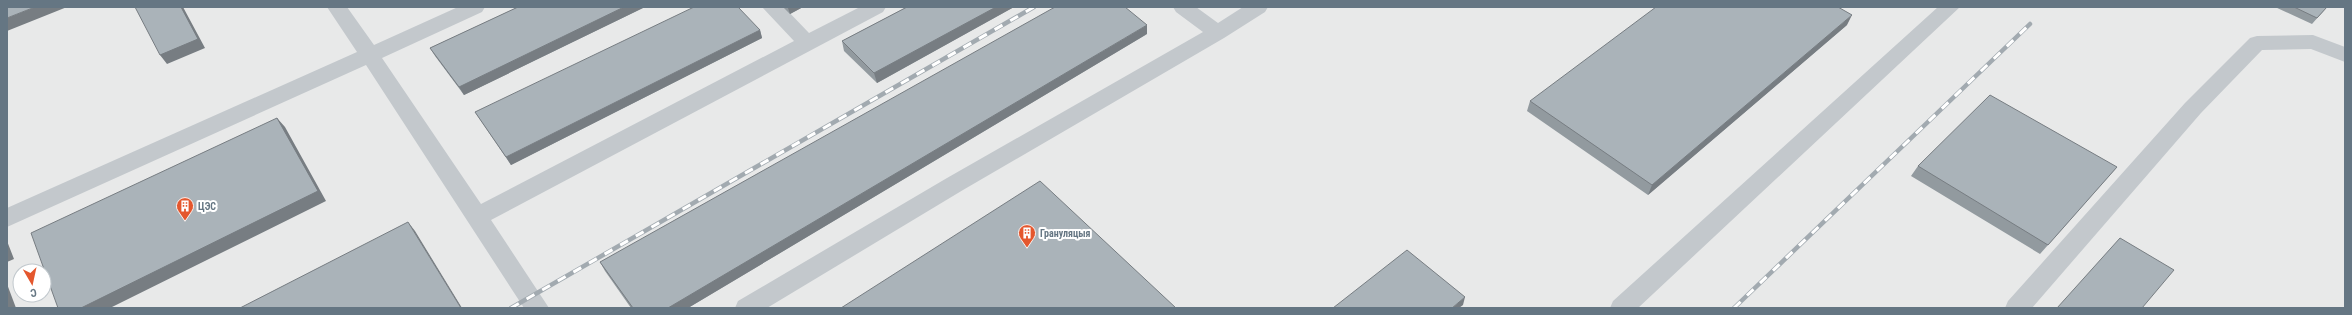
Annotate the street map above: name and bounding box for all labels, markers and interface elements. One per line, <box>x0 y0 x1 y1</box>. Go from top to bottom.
building icon: ЦЭС <box>175 196 195 221</box>
place label: ЦЭС <box>198 201 216 212</box>
building icon: Грануляцыя <box>1017 223 1037 248</box>
place label: Грануляцыя <box>1040 228 1091 239</box>
north arrow <box>12 263 52 303</box>
text: С <box>29 285 38 299</box>

